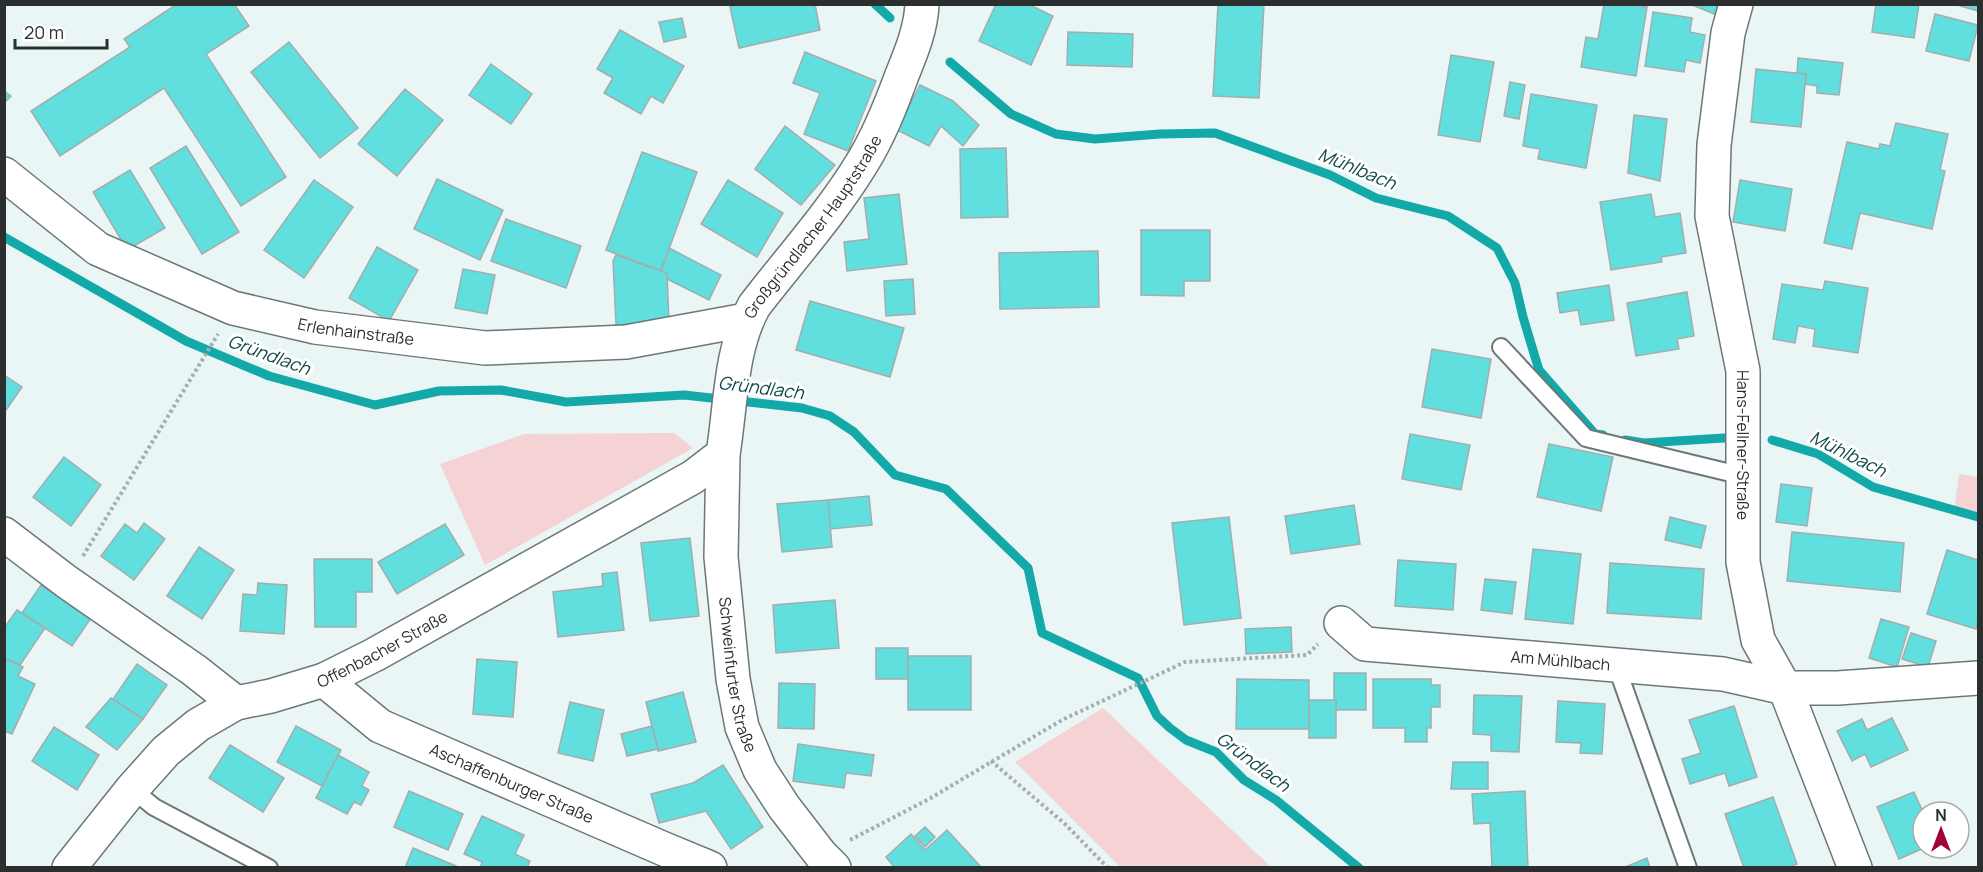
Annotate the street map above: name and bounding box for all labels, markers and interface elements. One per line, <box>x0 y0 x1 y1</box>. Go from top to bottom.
scale bar <box>15 12 106 50</box>
text: 20 m <box>24 20 64 44</box>
street label: Großgründlacher Hauptstraße <box>738 131 887 322</box>
water label: Mühlbach <box>1315 142 1401 195</box>
street label: Erlenhainstraße <box>296 312 415 350</box>
water label: Gründlach <box>225 328 315 380</box>
water label: Gründlach <box>717 370 807 404</box>
street label: Hans-Fellner-Straße <box>1732 370 1754 520</box>
water label: Mühlbach <box>1806 424 1892 482</box>
street label: Schweinfurter Straße <box>714 596 762 756</box>
street label: Offenbacher Straße <box>314 605 451 693</box>
street label: Am Mühlbach <box>1510 645 1611 676</box>
water label: Gründlach <box>1212 726 1296 797</box>
street label: Aschaffenburger Straße <box>426 738 597 828</box>
north arrow <box>1911 800 1971 860</box>
text: N <box>1935 804 1947 826</box>

